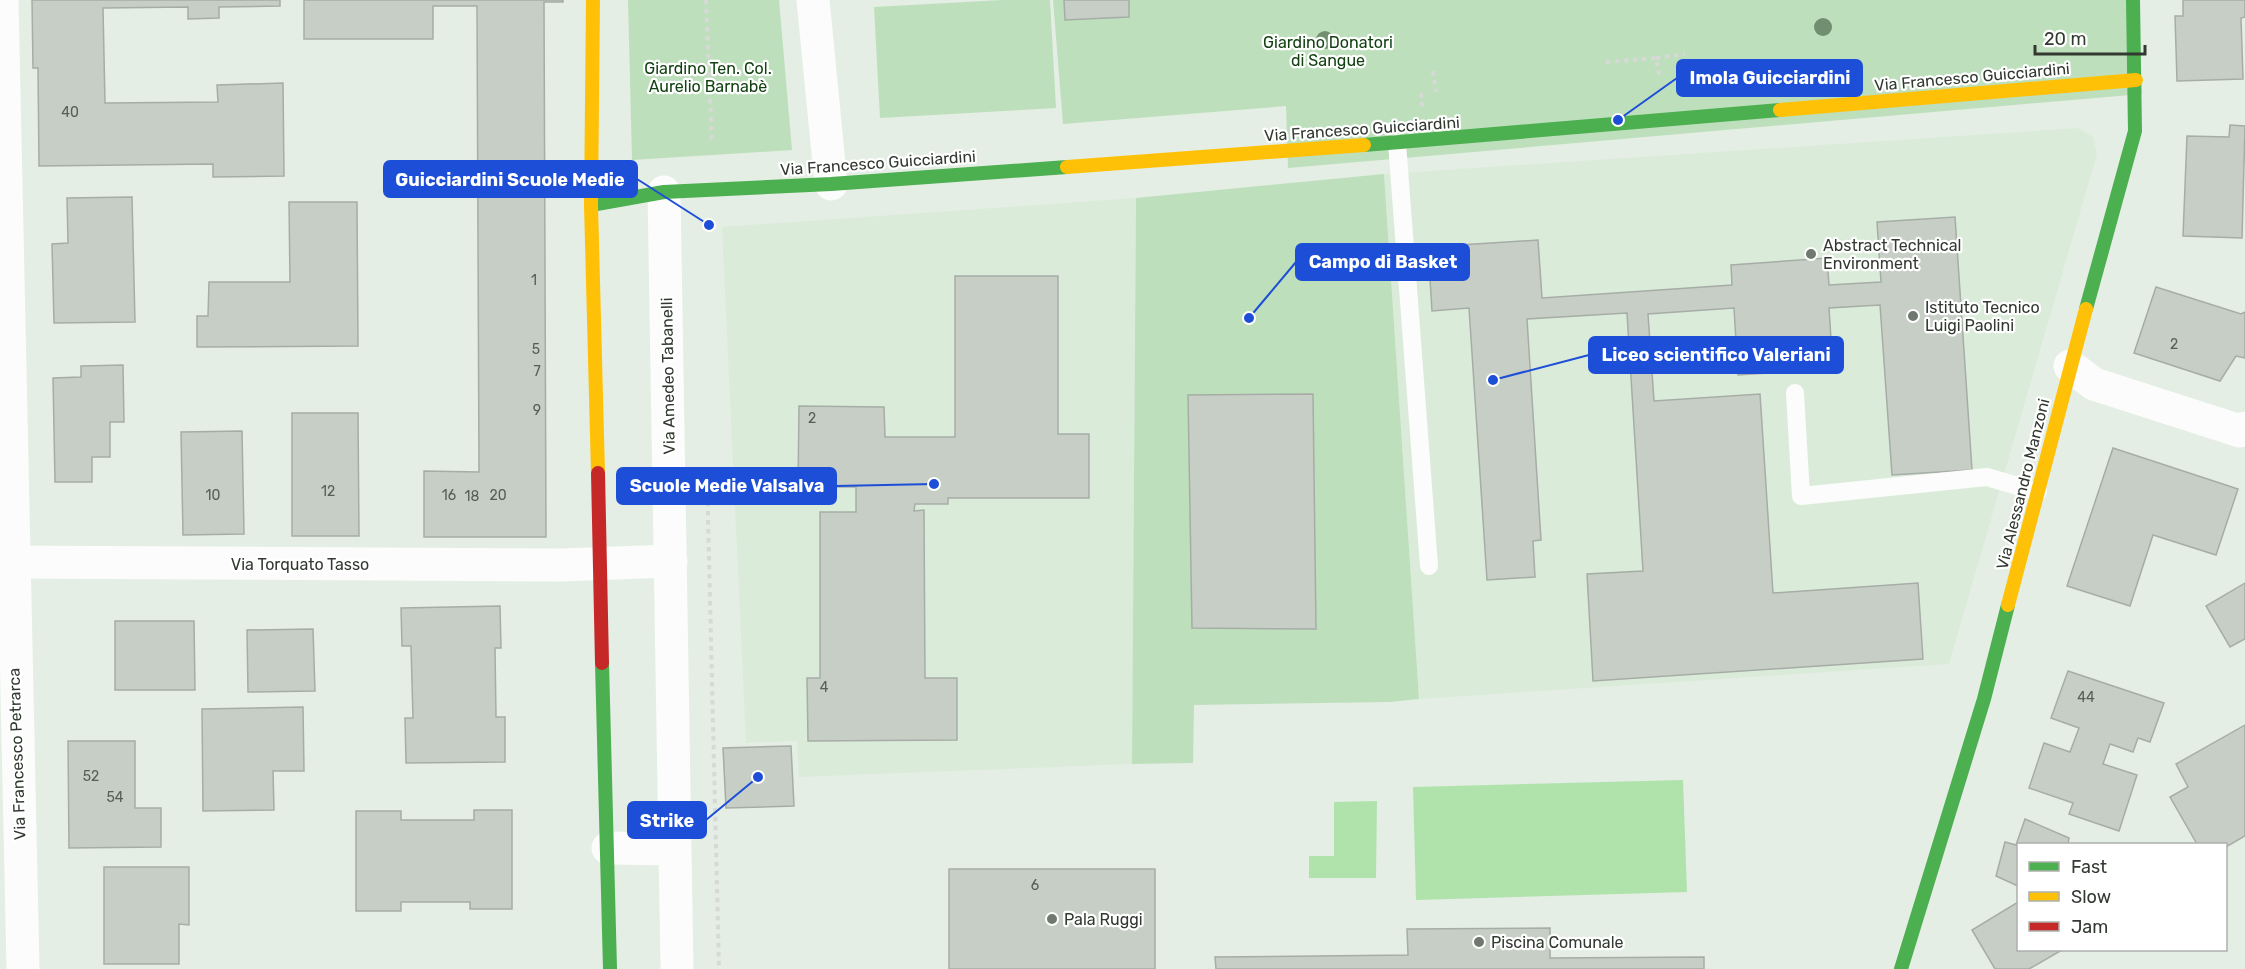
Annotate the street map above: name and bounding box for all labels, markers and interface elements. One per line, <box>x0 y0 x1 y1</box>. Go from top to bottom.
scale bar <box>2035 18 2144 56</box>
text: 20 m <box>2044 28 2086 50</box>
park label: Giardino Donatori di Sangue <box>1263 33 1393 70</box>
park label: Giardino Ten. Col. Aurelio Barnabè <box>644 59 772 96</box>
street label: Via Francesco Guicciardini <box>1873 59 2071 95</box>
callout: Imola Guicciardini <box>1677 60 1862 96</box>
text: Imola Guicciardini <box>1690 67 1850 89</box>
house number: 40 <box>61 104 79 121</box>
street label: Via Francesco Guicciardini <box>1263 113 1461 145</box>
street label: Via Francesco Guicciardini <box>779 147 977 179</box>
callout: Guicciardini Scuole Medie <box>384 161 637 197</box>
text: Guicciardini Scuole Medie <box>395 169 625 191</box>
place label: Abstract Technical Environment <box>1823 236 1961 273</box>
callout: Campo di Basket <box>1296 244 1469 280</box>
marker: Abstract Technical Environment <box>1804 247 1818 261</box>
text: Campo di Basket <box>1309 251 1457 273</box>
house number: 1 <box>531 272 537 289</box>
street label: Via Amedeo Tabanelli <box>657 297 679 455</box>
place label: Istituto Tecnico Luigi Paolini <box>1925 298 2040 335</box>
marker: Istituto Tecnico Luigi Paolini <box>1906 309 1920 323</box>
house number: 2 <box>2170 336 2178 353</box>
callout: Liceo scientifico Valeriani <box>1589 337 1843 373</box>
house number: 5 <box>532 341 540 358</box>
text: Liceo scientifico Valeriani <box>1601 344 1831 366</box>
house number: 7 <box>533 363 541 380</box>
street label: Via Alessandro Manzoni <box>1993 396 2053 572</box>
house number: 9 <box>533 402 541 419</box>
house number: 2 <box>808 410 816 427</box>
callout: Scuole Medie Valsalva <box>617 468 836 504</box>
text: Scuole Medie Valsalva <box>630 475 824 497</box>
house number: 12 <box>321 483 335 500</box>
house number: 10 <box>206 487 221 504</box>
house number: 16 <box>442 487 456 504</box>
house number: 20 <box>489 487 507 504</box>
house number: 18 <box>465 488 480 505</box>
street label: Via Torquato Tasso <box>231 555 369 574</box>
street label: Via Francesco Petrarca <box>5 668 29 840</box>
house number: 4 <box>820 679 829 696</box>
house number: 44 <box>2077 689 2095 706</box>
house number: 52 <box>83 768 99 785</box>
house number: 54 <box>106 789 124 806</box>
callout: Strike <box>628 802 706 838</box>
text: Strike <box>640 810 695 832</box>
legend <box>2017 843 2227 951</box>
text: Fast <box>2071 856 2107 878</box>
house number: 6 <box>1031 877 1039 894</box>
text: Slow <box>2071 886 2111 908</box>
place label: Pala Ruggi <box>1064 910 1143 929</box>
marker: Pala Ruggi <box>1045 912 1059 926</box>
text: Jam <box>2071 916 2108 938</box>
place label: Piscina Comunale <box>1491 933 1624 952</box>
marker: Piscina Comunale <box>1472 935 1486 949</box>

